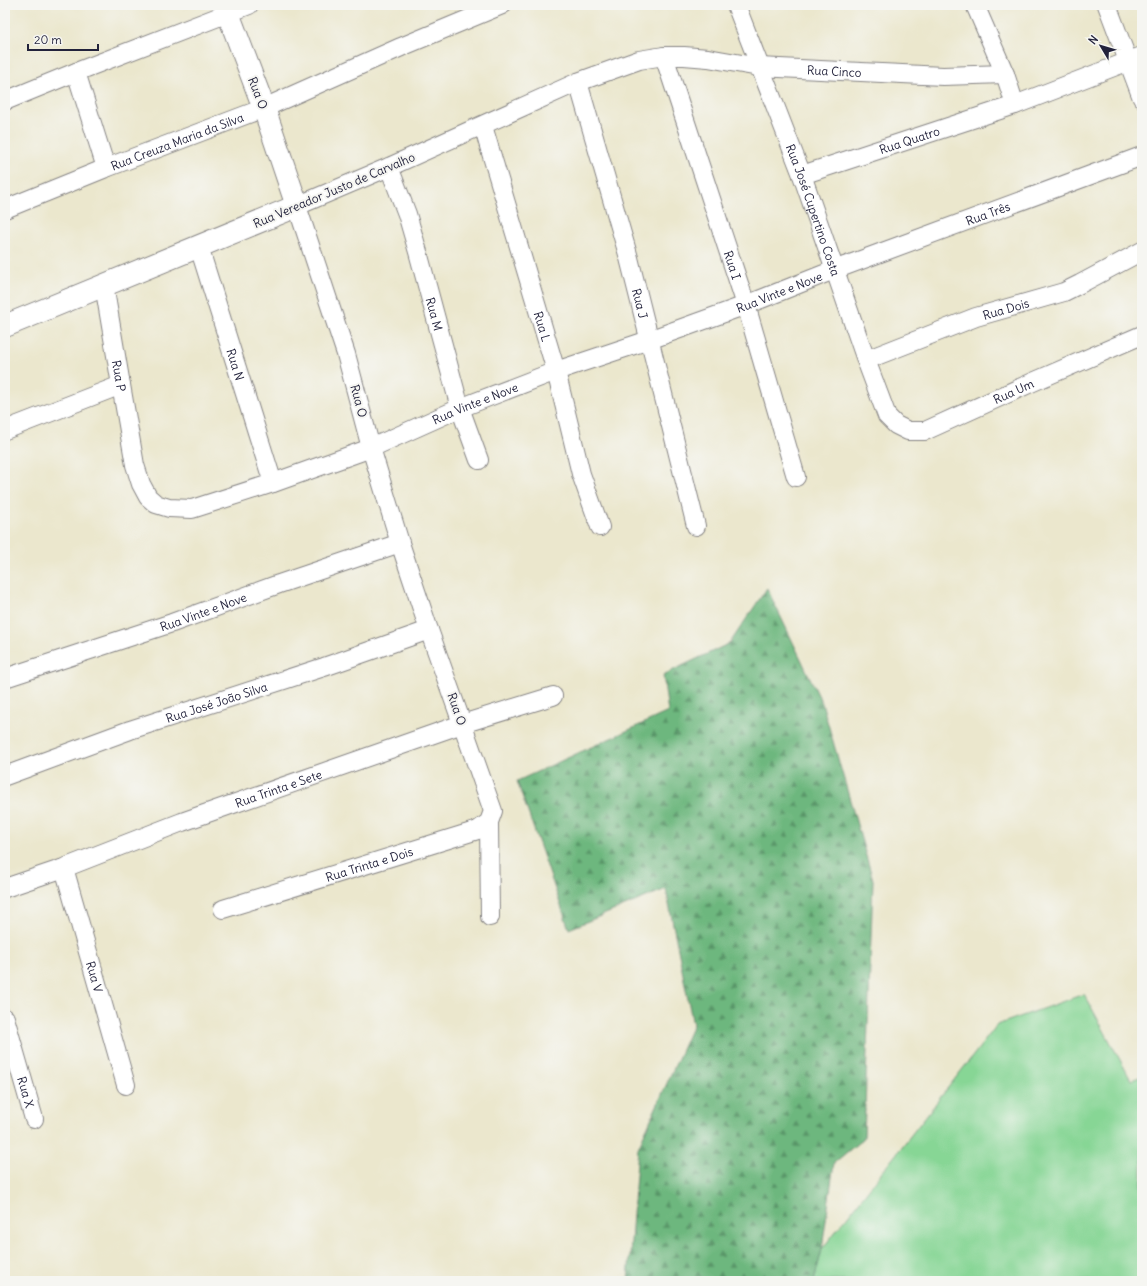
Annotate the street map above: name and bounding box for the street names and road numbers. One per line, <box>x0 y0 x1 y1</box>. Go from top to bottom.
street label: Rua Cinco <box>807 62 862 80</box>
street label: Rua O <box>245 75 271 111</box>
street label: Rua Creuza Maria da Silva <box>109 109 246 173</box>
street label: Rua Quatro <box>877 123 942 157</box>
street label: Rua José Cupertino Costa <box>783 142 844 278</box>
street label: Rua Vereador Justo de Carvalho <box>251 149 417 231</box>
street label: Rua Três <box>963 198 1012 228</box>
street label: Rua I <box>721 249 745 281</box>
street label: Rua Vinte e Nove <box>734 268 824 315</box>
street label: Rua J <box>629 287 651 320</box>
street label: Rua Dois <box>981 295 1031 322</box>
street label: Rua M <box>423 296 446 332</box>
street label: Rua L <box>531 309 554 344</box>
street label: Rua N <box>224 347 248 382</box>
street label: Rua P <box>109 359 129 392</box>
street label: Rua Um <box>991 375 1036 407</box>
street label: Rua Vinte e Nove <box>430 379 520 427</box>
street label: Rua O <box>347 383 371 419</box>
street label: Rua Vinte e Nove <box>158 589 249 634</box>
street label: Rua José João Silva <box>164 678 269 725</box>
street label: Rua O <box>444 691 470 727</box>
street label: Rua Trinta e Sete <box>233 766 324 810</box>
street label: Rua Trinta e Dois <box>324 843 415 884</box>
street label: Rua V <box>83 959 107 994</box>
street label: Rua X <box>15 1075 38 1110</box>

